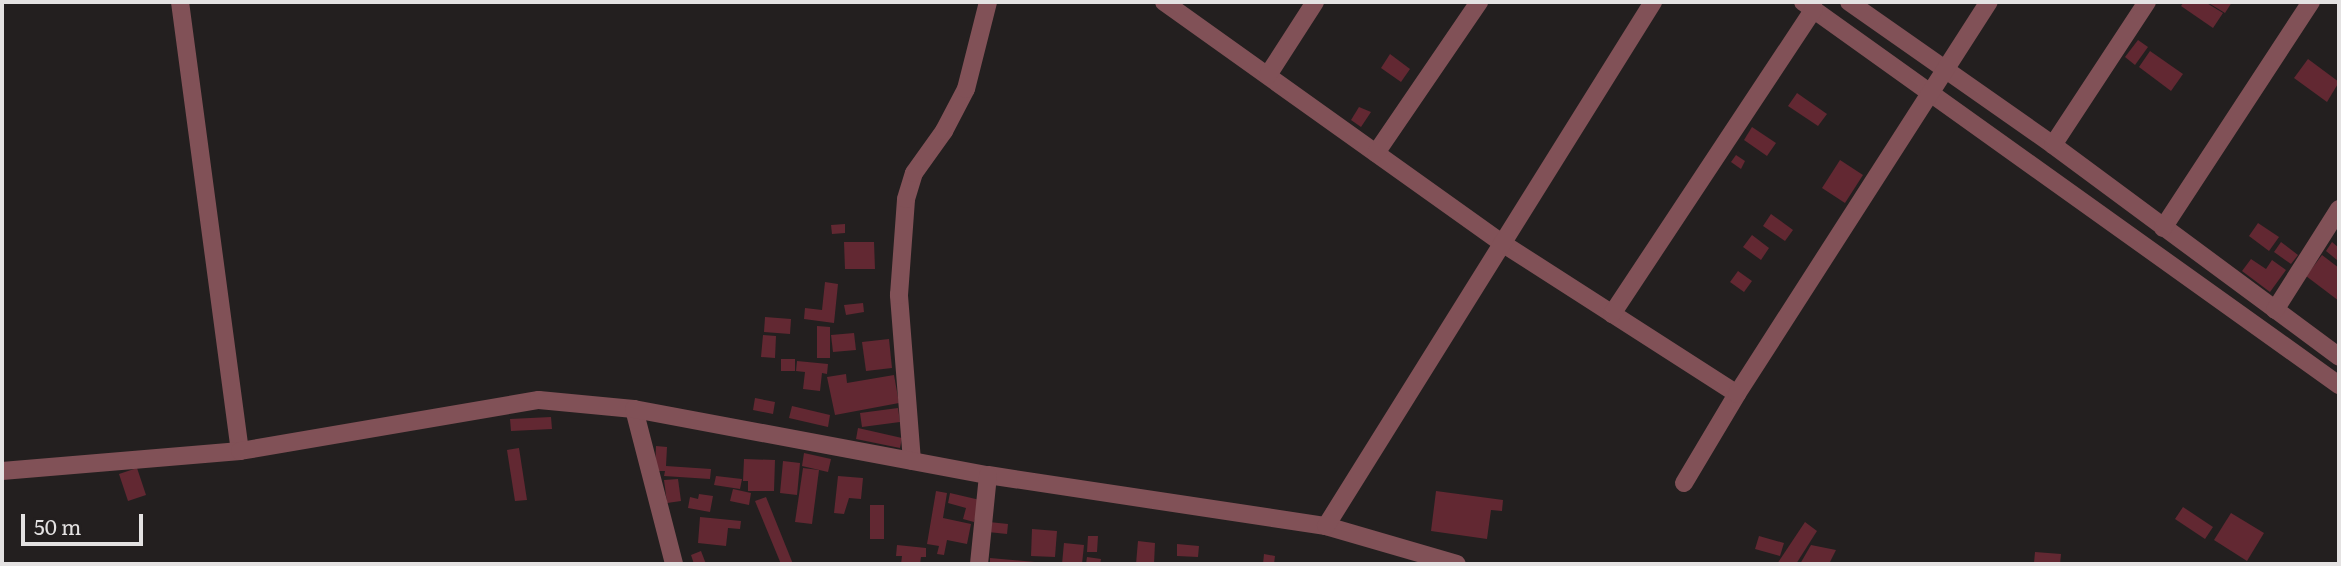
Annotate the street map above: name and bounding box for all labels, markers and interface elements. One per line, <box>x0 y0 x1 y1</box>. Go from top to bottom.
scale bar <box>24 500 147 544</box>
text: 50 m <box>34 510 81 541</box>

